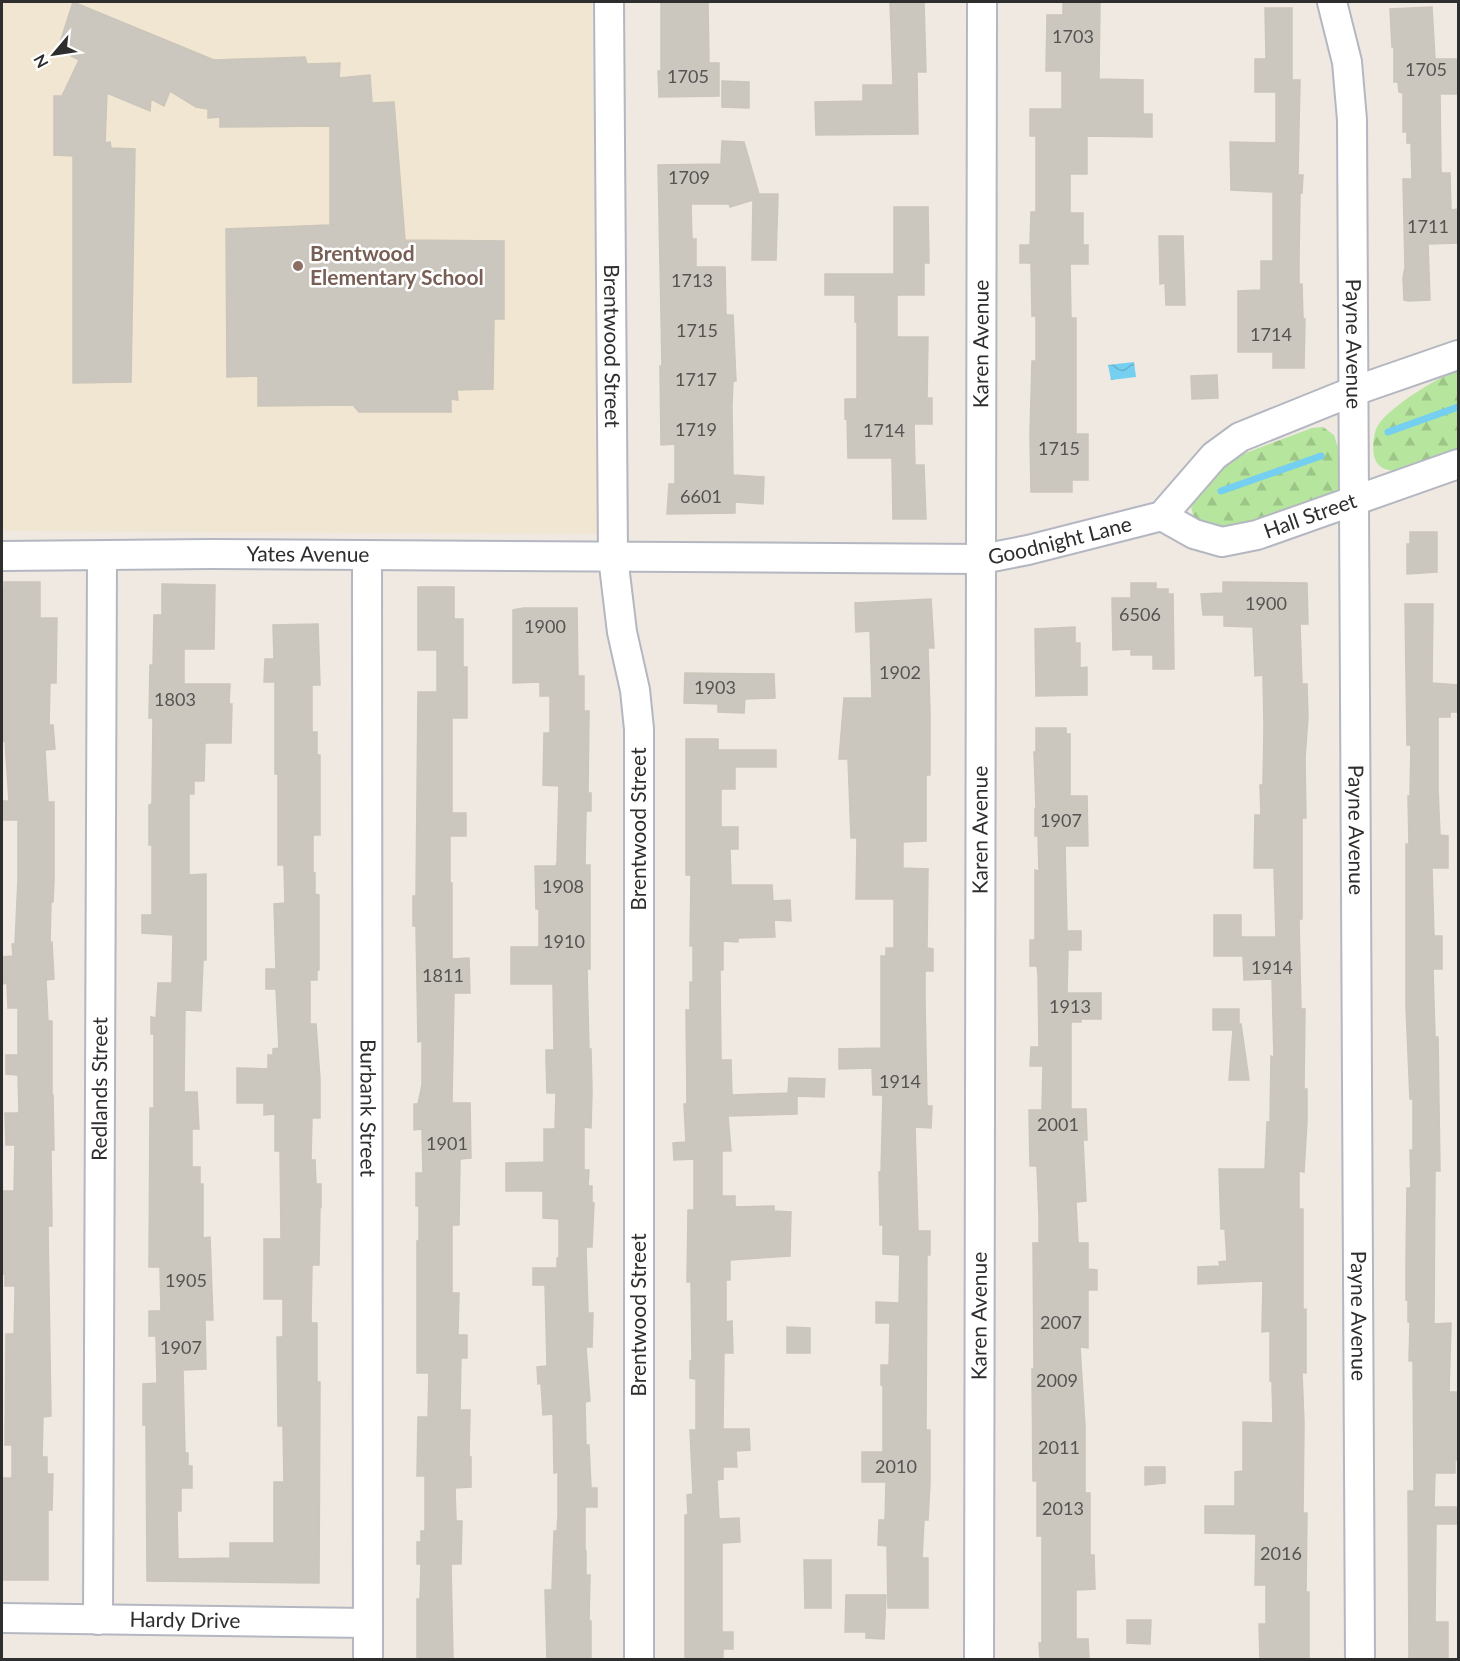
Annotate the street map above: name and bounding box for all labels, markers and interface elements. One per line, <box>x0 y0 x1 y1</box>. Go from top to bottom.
north arrow <box>24 24 84 84</box>
house number: 1703 <box>1052 25 1094 47</box>
text: N <box>29 52 52 72</box>
house number: 1705 <box>1405 58 1447 80</box>
house number: 1705 <box>667 65 709 87</box>
house number: 1709 <box>668 166 710 188</box>
house number: 1711 <box>1407 215 1449 237</box>
place label: Brentwood Elementary School <box>310 240 484 289</box>
marker: Brentwood Elementary School <box>291 259 305 273</box>
street label: Brentwood Street <box>600 264 626 428</box>
house number: 1713 <box>671 269 713 291</box>
street label: Payne Avenue <box>1342 279 1368 409</box>
street label: Karen Avenue <box>967 280 992 408</box>
house number: 1715 <box>676 319 718 341</box>
house number: 1714 <box>1250 323 1292 345</box>
house number: 1717 <box>675 368 717 390</box>
house number: 1719 <box>675 418 717 440</box>
house number: 1714 <box>863 419 905 441</box>
house number: 1715 <box>1038 437 1080 459</box>
house number: 6601 <box>680 485 722 507</box>
street label: Hall Street <box>1260 487 1360 543</box>
street label: Goodnight Lane <box>986 510 1134 569</box>
street label: Yates Avenue <box>246 540 370 566</box>
house number: 1900 <box>1245 592 1287 614</box>
house number: 6506 <box>1119 603 1161 625</box>
house number: 1900 <box>524 615 566 637</box>
house number: 1902 <box>879 661 921 683</box>
house number: 1903 <box>694 676 736 698</box>
house number: 1803 <box>154 688 196 710</box>
street label: Brentwood Street <box>625 747 650 911</box>
street label: Payne Avenue <box>1344 765 1370 895</box>
street label: Karen Avenue <box>966 766 992 894</box>
house number: 1907 <box>1040 809 1082 831</box>
house number: 1908 <box>542 875 584 897</box>
house number: 1910 <box>543 930 585 952</box>
house number: 1914 <box>1251 956 1293 978</box>
house number: 1811 <box>422 964 464 986</box>
house number: 1913 <box>1049 995 1091 1017</box>
street label: Redlands Street <box>86 1016 111 1161</box>
street label: Burbank Street <box>356 1039 382 1177</box>
house number: 1914 <box>879 1070 921 1092</box>
house number: 2001 <box>1037 1113 1079 1135</box>
house number: 1901 <box>426 1132 468 1154</box>
street label: Brentwood Street <box>625 1233 650 1397</box>
street label: Payne Avenue <box>1347 1251 1373 1381</box>
street label: Karen Avenue <box>966 1252 991 1380</box>
house number: 1905 <box>165 1269 207 1291</box>
house number: 2007 <box>1040 1311 1082 1333</box>
house number: 1907 <box>160 1336 202 1358</box>
house number: 2009 <box>1036 1369 1078 1391</box>
house number: 2011 <box>1038 1436 1080 1458</box>
house number: 2010 <box>875 1455 917 1477</box>
house number: 2013 <box>1042 1497 1084 1519</box>
house number: 2016 <box>1260 1542 1302 1564</box>
street label: Hardy Drive <box>129 1606 241 1632</box>

